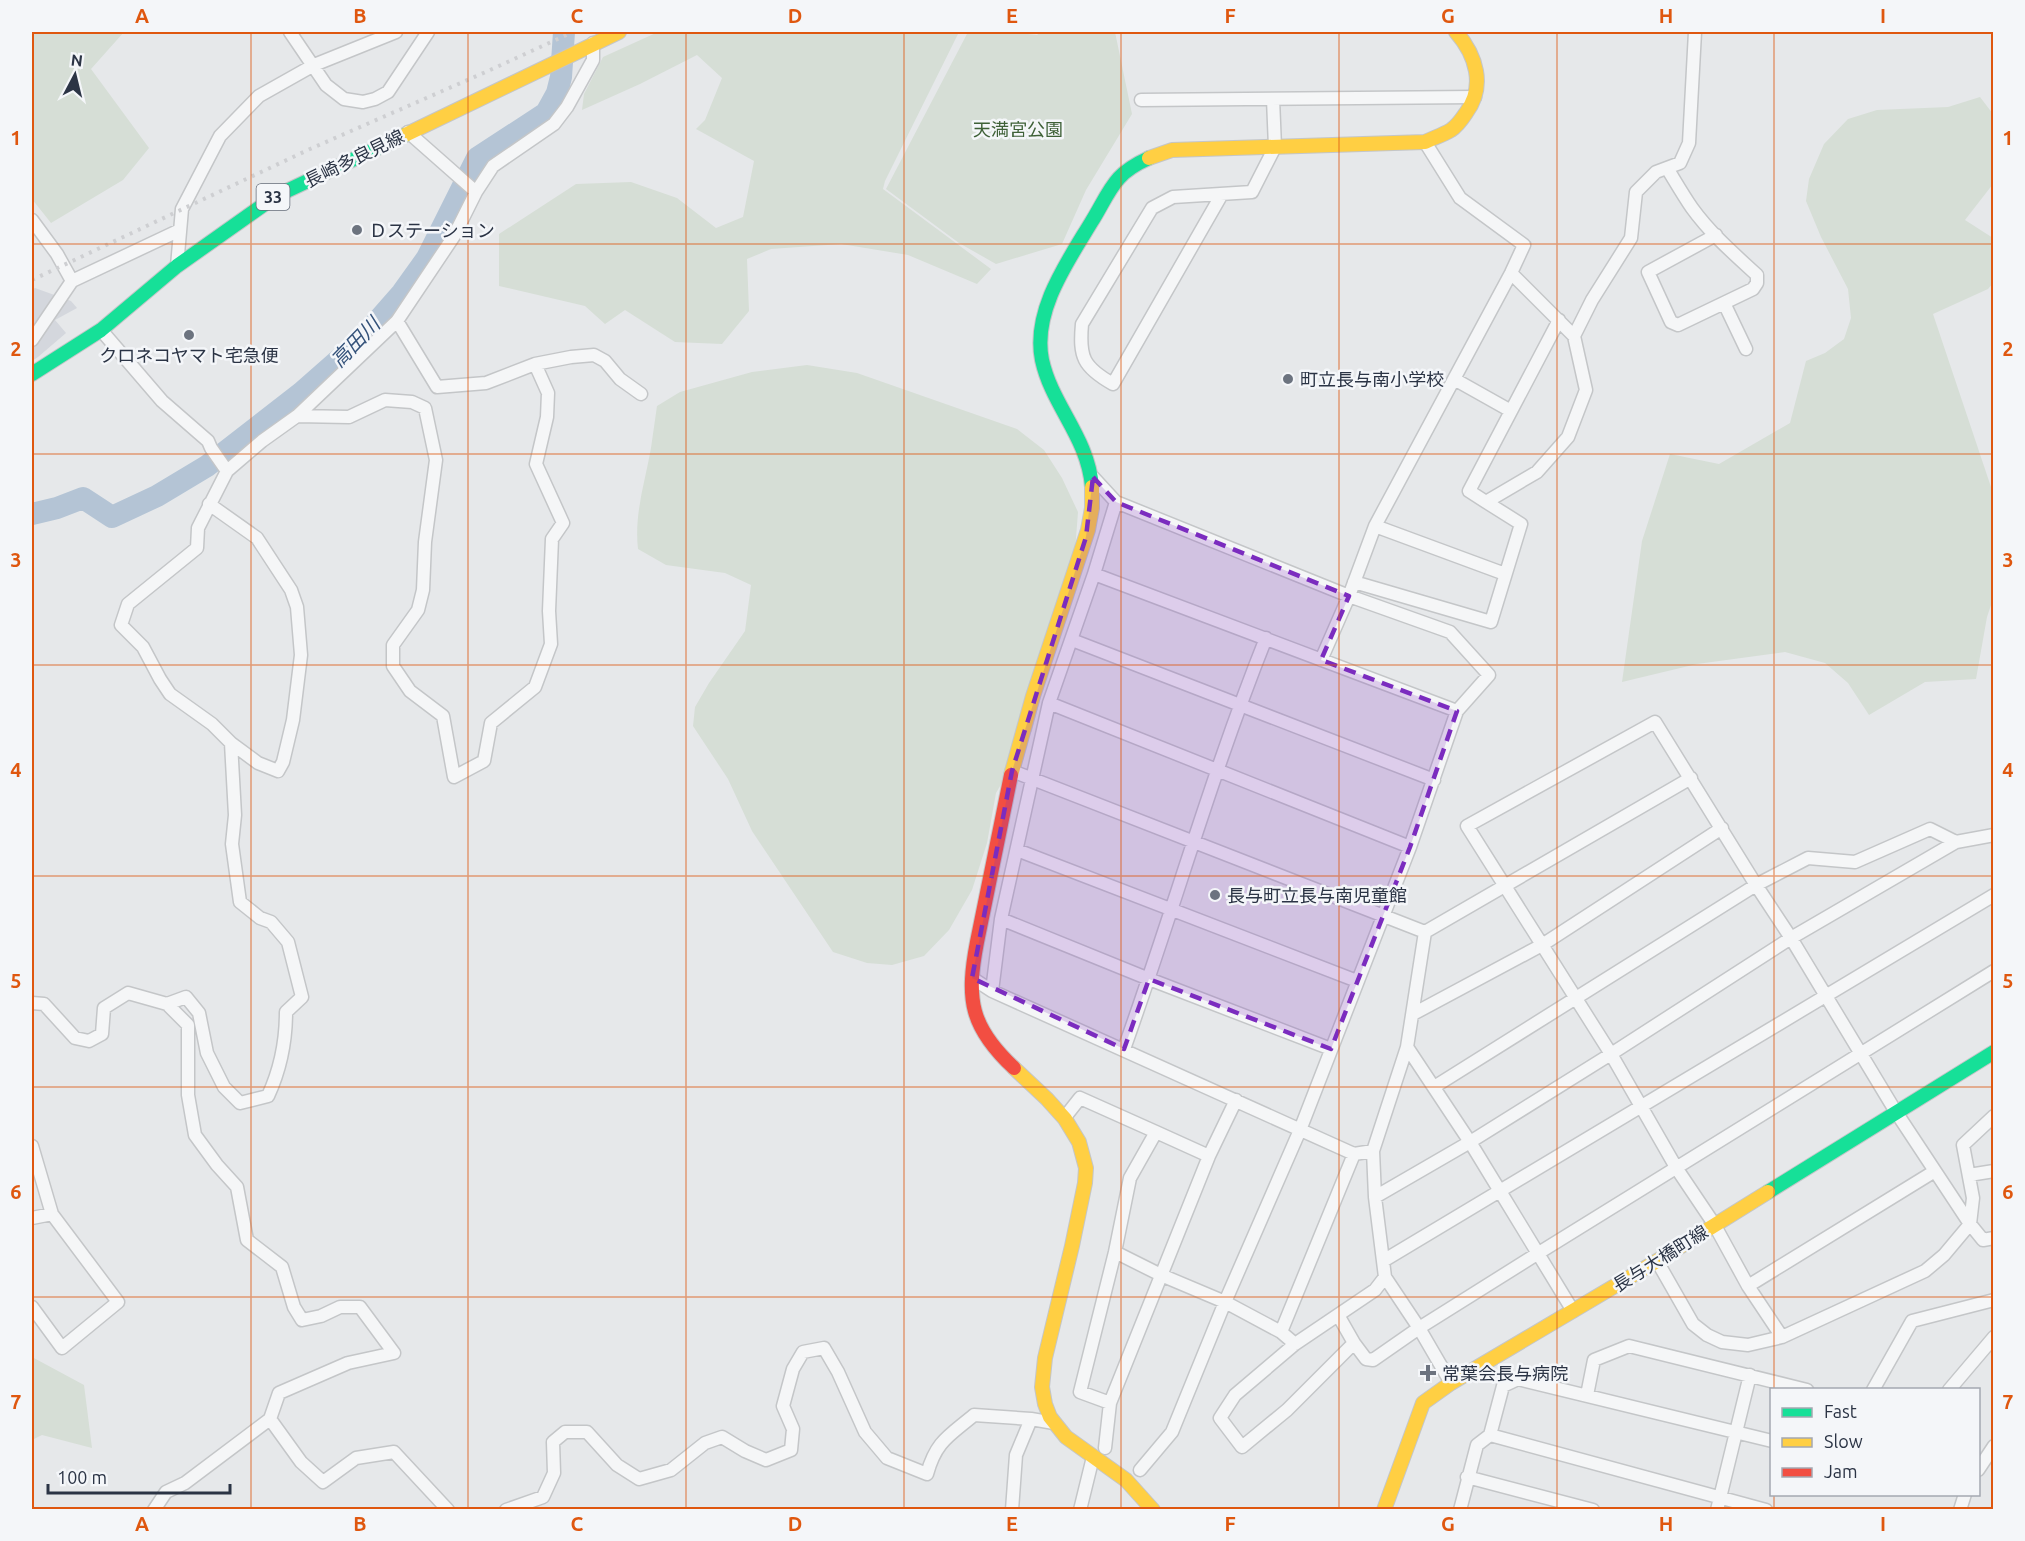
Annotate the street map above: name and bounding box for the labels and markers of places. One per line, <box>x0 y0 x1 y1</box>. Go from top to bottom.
place label: Ｄステーション <box>369 220 495 240</box>
marker: Ｄステーション <box>350 223 364 237</box>
marker: クロネコヤマト宅急便 <box>182 328 196 342</box>
place label: クロネコヤマト宅急便 <box>99 345 279 365</box>
place label: 町立長与南小学校 <box>1300 369 1444 389</box>
marker: 町立長与南小学校 <box>1281 372 1295 386</box>
place label: 長与町立長与南児童館 <box>1227 885 1407 905</box>
marker: 長与町立長与南児童館 <box>1208 888 1222 902</box>
place label: 常葉会長与病院 <box>1442 1363 1568 1383</box>
marker: 常葉会長与病院 <box>1419 1364 1437 1382</box>

